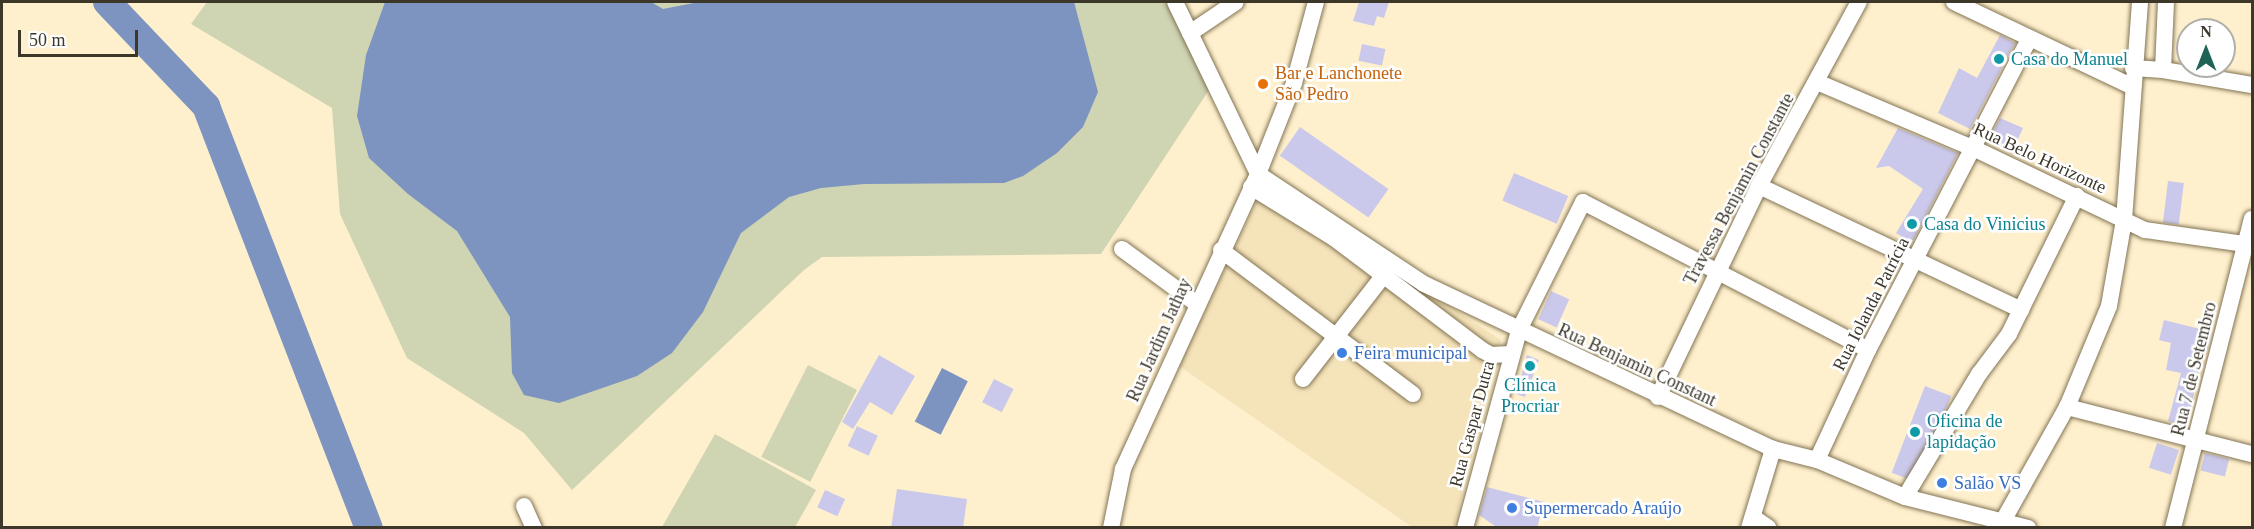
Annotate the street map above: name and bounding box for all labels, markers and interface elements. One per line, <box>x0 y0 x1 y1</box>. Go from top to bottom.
scale bar <box>21 18 141 56</box>
north arrow <box>2176 18 2236 78</box>
text: N <box>2200 23 2212 40</box>
text: 50 m <box>29 30 66 50</box>
place label: Casa do Manuel <box>2011 48 2128 70</box>
marker: Casa do Manuel <box>1992 52 2006 66</box>
place label: Bar e Lanchonete São Pedro <box>1275 63 1402 106</box>
marker: Bar e Lanchonete São Pedro <box>1256 77 1270 91</box>
street label: Travessa Benjamin Constante <box>1679 89 1799 289</box>
street label: Rua Belo Horizonte <box>1970 118 2110 198</box>
place label: Casa do Vinicius <box>1924 213 2046 235</box>
marker: Casa do Vinicius <box>1905 217 1919 231</box>
street label: Rua Iolanda Patrícia <box>1828 234 1914 374</box>
street label: Rua Jardim Jathay <box>1122 275 1196 405</box>
street label: Rua 7 de Setembro <box>2167 300 2221 438</box>
street label: Rua Benjamin Constant <box>1555 319 1719 411</box>
place label: Feira municipal <box>1354 342 1467 364</box>
marker: Feira municipal <box>1335 346 1349 360</box>
street label: Rua Gaspar Dutra <box>1445 358 1499 490</box>
marker: Clínica Procriar <box>1523 359 1537 373</box>
place label: Clínica Procriar <box>1501 375 1559 418</box>
place label: Oficina de lapidação <box>1927 411 2002 454</box>
marker: Oficina de lapidação <box>1908 425 1922 439</box>
place label: Salão VS <box>1954 472 2022 494</box>
marker: Salão VS <box>1935 476 1949 490</box>
place label: Supermercado Araújo <box>1524 497 1682 519</box>
marker: Supermercado Araújo <box>1505 501 1519 515</box>

